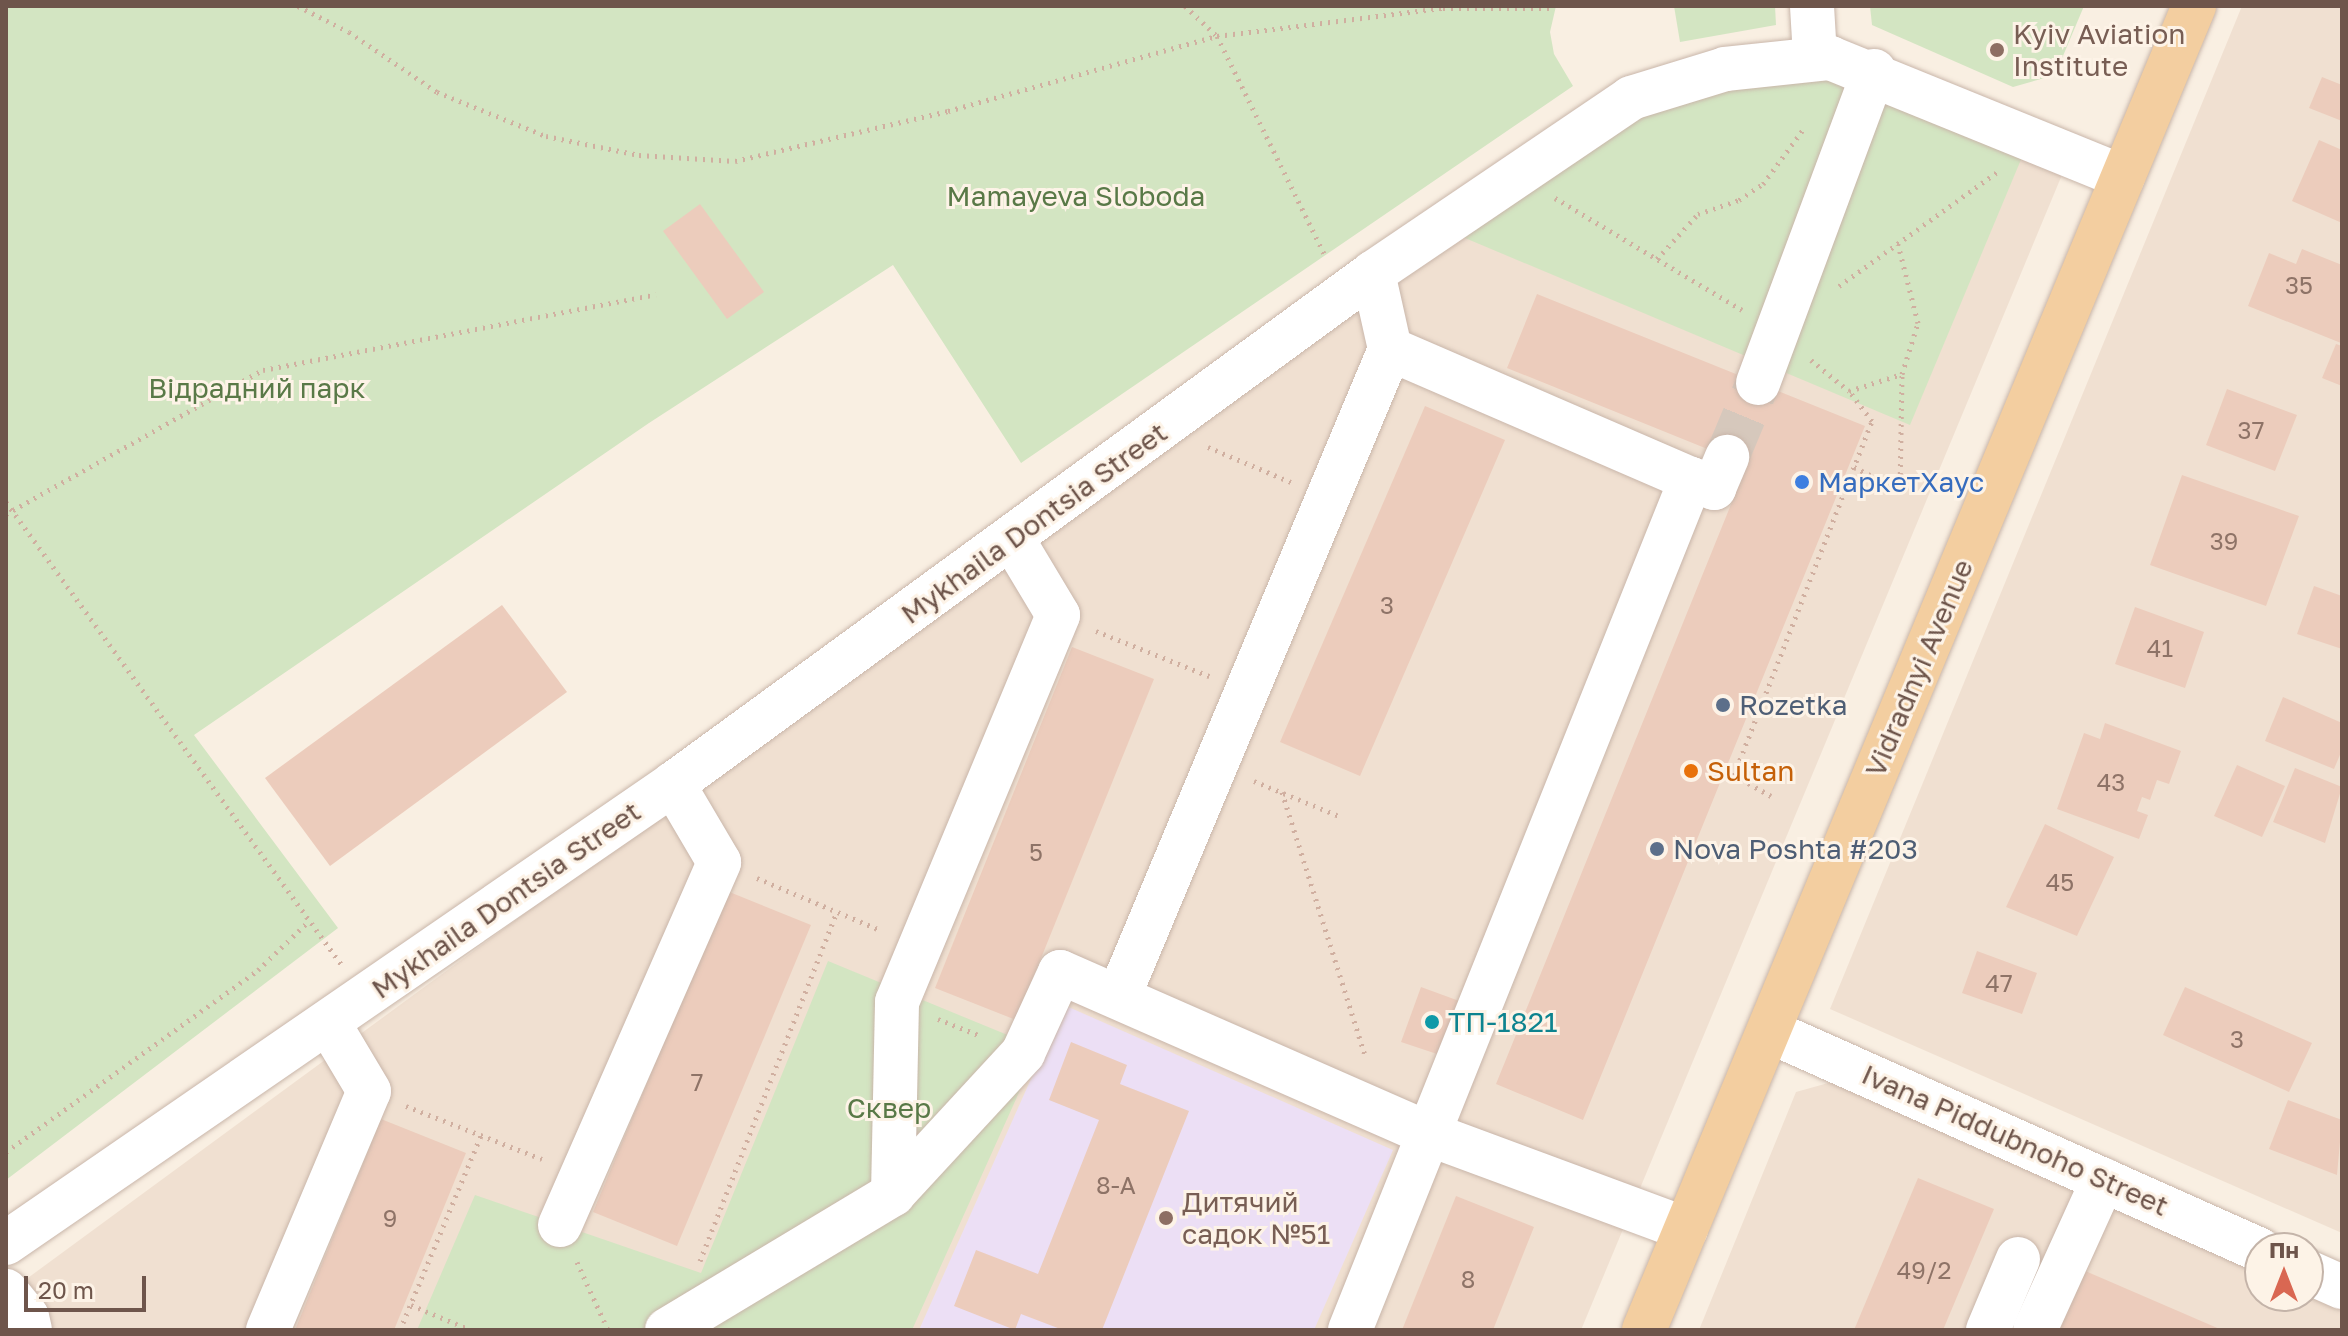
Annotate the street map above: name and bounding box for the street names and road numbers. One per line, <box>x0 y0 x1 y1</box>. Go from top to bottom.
street label: Mykhaila Dontsia Street <box>894 415 1174 631</box>
street label: Vidradnyi Avenue <box>1858 554 1980 782</box>
street label: Mykhaila Dontsia Street <box>365 794 647 1006</box>
street label: Ivana Piddubnoho Street <box>1857 1057 2173 1223</box>

